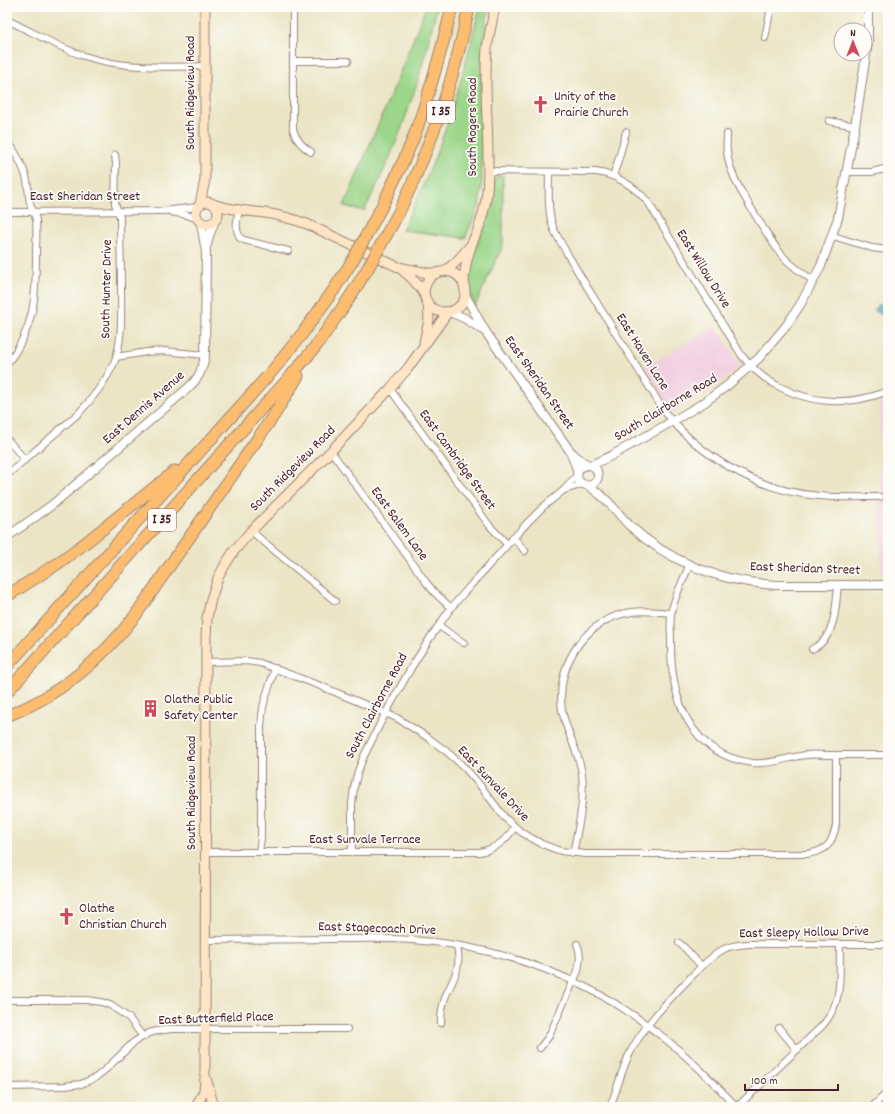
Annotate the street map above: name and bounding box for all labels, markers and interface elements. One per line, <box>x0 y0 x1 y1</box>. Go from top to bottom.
north arrow <box>833 22 873 62</box>
text: N <box>850 26 856 42</box>
street label: South Ridgeview Road <box>181 36 201 150</box>
street label: South Rogers Road <box>463 77 483 177</box>
place label: Unity of the Prairie Church <box>554 87 628 123</box>
church icon: Unity of the Prairie Church <box>531 95 551 115</box>
road number: I 35 <box>427 101 455 123</box>
street label: East Sheridan Street <box>30 187 140 207</box>
street label: East Willow Drive <box>671 226 735 312</box>
street label: South Hunter Drive <box>96 239 118 339</box>
street label: East Haven Lane <box>610 310 674 394</box>
street label: East Sheridan Street <box>499 332 579 434</box>
street label: East Dennis Avenue <box>98 367 190 449</box>
street label: South Clairborne Road <box>611 369 721 447</box>
street label: East Cambridge Street <box>414 405 500 515</box>
street label: South Ridgeview Road <box>245 421 341 517</box>
street label: East Salem Lane <box>365 483 433 565</box>
road number: I 35 <box>148 509 176 531</box>
street label: East Sheridan Street <box>749 557 861 581</box>
street label: South Clairborne Road <box>341 650 413 762</box>
place label: Olathe Public Safety Center <box>164 690 239 726</box>
building icon: Olathe Public Safety Center <box>141 698 161 718</box>
street label: South Ridgeview Road <box>182 736 202 850</box>
street label: East Sunvale Drive <box>452 741 534 827</box>
street label: East Sunvale Terrace <box>309 830 421 850</box>
place label: Olathe Christian Church <box>79 899 167 935</box>
church icon: Olathe Christian Church <box>56 907 76 927</box>
street label: East Stagecoach Drive <box>318 917 436 941</box>
street label: East Sleepy Hollow Drive <box>739 922 869 944</box>
street label: East Butterfield Place <box>158 1007 274 1031</box>
scale bar <box>745 1066 838 1092</box>
text: 100 m <box>751 1073 778 1090</box>

